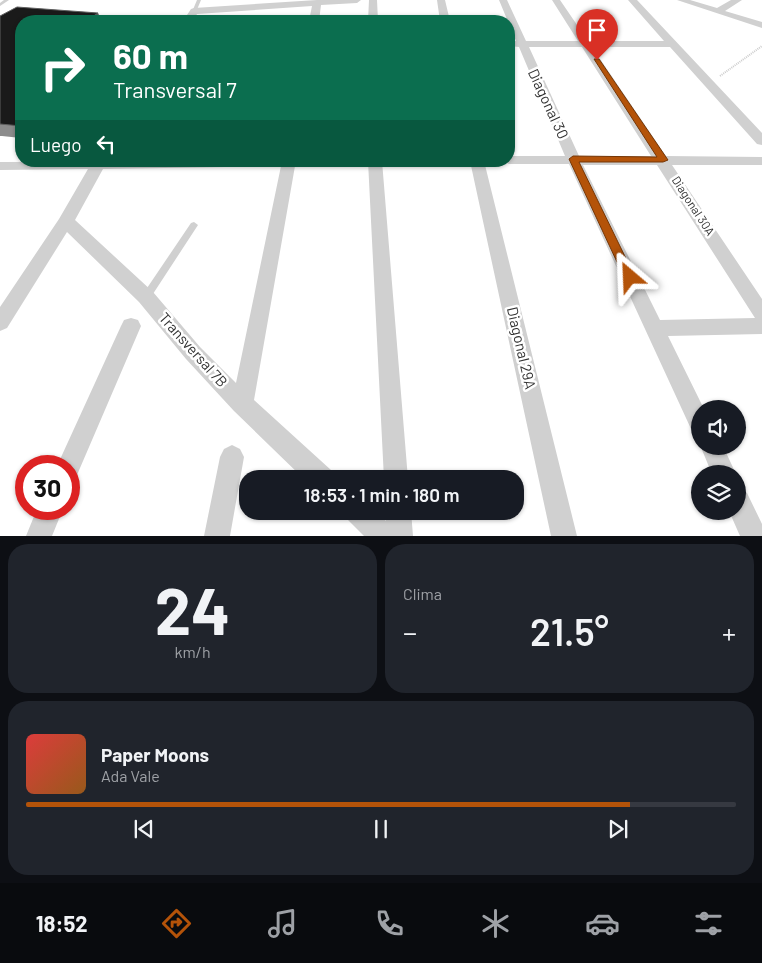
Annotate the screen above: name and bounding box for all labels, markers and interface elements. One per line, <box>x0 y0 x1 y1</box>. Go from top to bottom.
pin <box>576 9 618 60</box>
icon: arrive <box>583 16 611 44</box>
text: 60 m <box>113 34 188 76</box>
icon: right <box>30 35 95 100</box>
street label: Diagonal 30 <box>525 66 573 142</box>
text: Transversal 7 <box>113 76 237 102</box>
icon: left <box>92 130 120 158</box>
text: Luego <box>30 133 82 156</box>
street label: Diagonal 30A <box>670 173 718 238</box>
position arrow <box>603 250 655 302</box>
street label: Diagonal 29A <box>504 305 540 391</box>
street label: Transversal 7B <box>156 308 232 390</box>
map controls <box>691 400 746 520</box>
button: sound <box>691 400 746 455</box>
speed limit sign: 30 <box>15 455 80 520</box>
button: layers <box>691 465 746 520</box>
text: 18:53 · 1 min · 180 m <box>303 483 460 506</box>
text: 24 <box>155 570 230 648</box>
text: Clima <box>403 584 442 603</box>
text: 21.5° <box>530 608 609 654</box>
text: − <box>403 615 417 649</box>
text: + <box>722 615 736 649</box>
text: km/h <box>174 642 211 661</box>
text: Paper Moons <box>101 743 209 766</box>
text: Ada Vale <box>101 766 160 785</box>
icon: previous <box>130 815 158 843</box>
icon: pause <box>367 815 395 843</box>
icon: next <box>604 815 632 843</box>
icon: directions <box>159 906 194 941</box>
icon: music <box>265 906 300 941</box>
icon: phone <box>372 906 407 941</box>
icon: climate <box>478 906 513 941</box>
icon: car <box>585 906 620 941</box>
icon: filters <box>691 906 726 941</box>
text: 18:52 <box>36 910 88 936</box>

